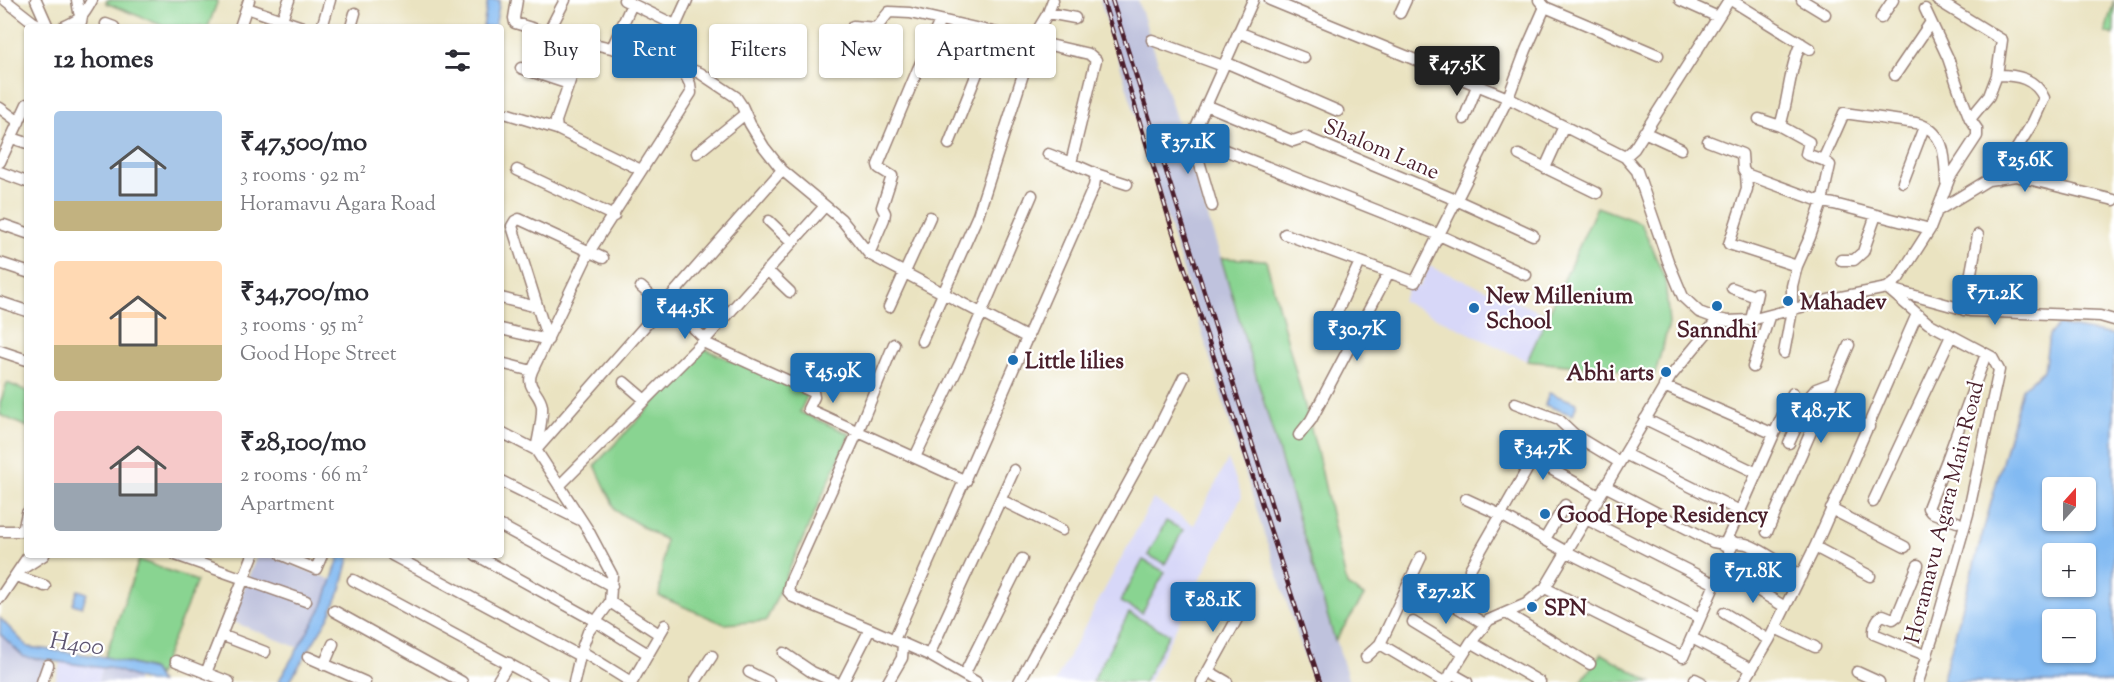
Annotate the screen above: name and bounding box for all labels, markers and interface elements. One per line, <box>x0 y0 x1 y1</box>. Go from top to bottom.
chip: Buy <box>522 24 600 78</box>
chip: Rent <box>612 24 697 78</box>
chip: Filters <box>709 24 807 78</box>
chip: New <box>819 24 903 78</box>
chip: Apartment <box>915 24 1056 78</box>
text: 12 homes <box>54 42 153 79</box>
icon: filters <box>441 44 474 77</box>
pin: ₹47.5K <box>1408 46 1506 97</box>
text: ₹47.5K <box>1429 51 1485 80</box>
street label: Shalom Lane <box>1318 112 1444 190</box>
pin: ₹37.1K <box>1139 124 1237 175</box>
text: ₹47,500/mo <box>240 125 367 162</box>
text: ₹37.1K <box>1161 129 1215 158</box>
icon: home <box>102 135 174 207</box>
pin: ₹25.6K <box>1976 142 2074 193</box>
text: ₹25.6K <box>1997 147 2053 176</box>
text: 3 rooms · 92 m² <box>240 162 366 191</box>
text: Horamavu Agara Road <box>240 191 436 220</box>
text: ₹34,700/mo <box>240 275 369 312</box>
pin: ₹71.2K <box>1946 275 2044 326</box>
text: ₹71.2K <box>1966 280 2024 309</box>
place label: New Millenium School <box>1486 282 1634 339</box>
icon: home <box>102 285 174 357</box>
place label: Mahadev <box>1800 288 1887 320</box>
pin: ₹44.5K <box>636 289 734 340</box>
text: ₹44.5K <box>656 294 714 323</box>
marker: Mahadev <box>1781 294 1795 308</box>
marker: Sanndhi <box>1710 299 1724 313</box>
marker: New Millenium School <box>1467 301 1481 315</box>
pin: ₹30.7K <box>1308 311 1406 362</box>
text: 3 rooms · 95 m² <box>240 312 364 341</box>
text: ₹30.7K <box>1328 316 1386 345</box>
place label: Sanndhi <box>1677 316 1758 348</box>
text: Good Hope Street <box>240 341 397 370</box>
place label: Little lilies <box>1025 347 1124 379</box>
pin: ₹45.9K <box>784 353 882 404</box>
marker: Little lilies <box>1006 353 1020 367</box>
text: ₹45.9K <box>804 358 862 387</box>
place label: Abhi arts <box>1566 359 1654 391</box>
marker: Abhi arts <box>1659 365 1673 379</box>
street label: Horamavu Agara Main Road <box>1898 378 1994 647</box>
pin: ₹48.7K <box>1772 393 1870 444</box>
text: ₹48.7K <box>1791 398 1851 427</box>
text: ₹28,100/mo <box>240 425 366 462</box>
pin: ₹34.7K <box>1494 430 1592 481</box>
icon: home <box>102 435 174 507</box>
text: ₹34.7K <box>1513 435 1573 464</box>
text: 2 rooms · 66 m² <box>240 462 368 491</box>
north arrow <box>2042 477 2096 531</box>
map controls <box>2042 477 2096 663</box>
text: Apartment <box>240 491 335 520</box>
place label: Good Hope Residency <box>1557 501 1768 533</box>
marker: Good Hope Residency <box>1538 507 1552 521</box>
button: + <box>2042 543 2096 597</box>
pin: ₹71.8K <box>1704 553 1802 604</box>
text: ₹71.8K <box>1724 558 1782 587</box>
pin: ₹27.2K <box>1397 574 1495 625</box>
text: ₹27.2K <box>1417 579 1475 608</box>
pin: ₹28.1K <box>1164 582 1262 633</box>
text: ₹28.1K <box>1185 587 1241 616</box>
place label: SPN <box>1544 594 1587 626</box>
marker: SPN <box>1525 600 1539 614</box>
button: − <box>2042 609 2096 663</box>
water label: H400 <box>48 625 106 665</box>

